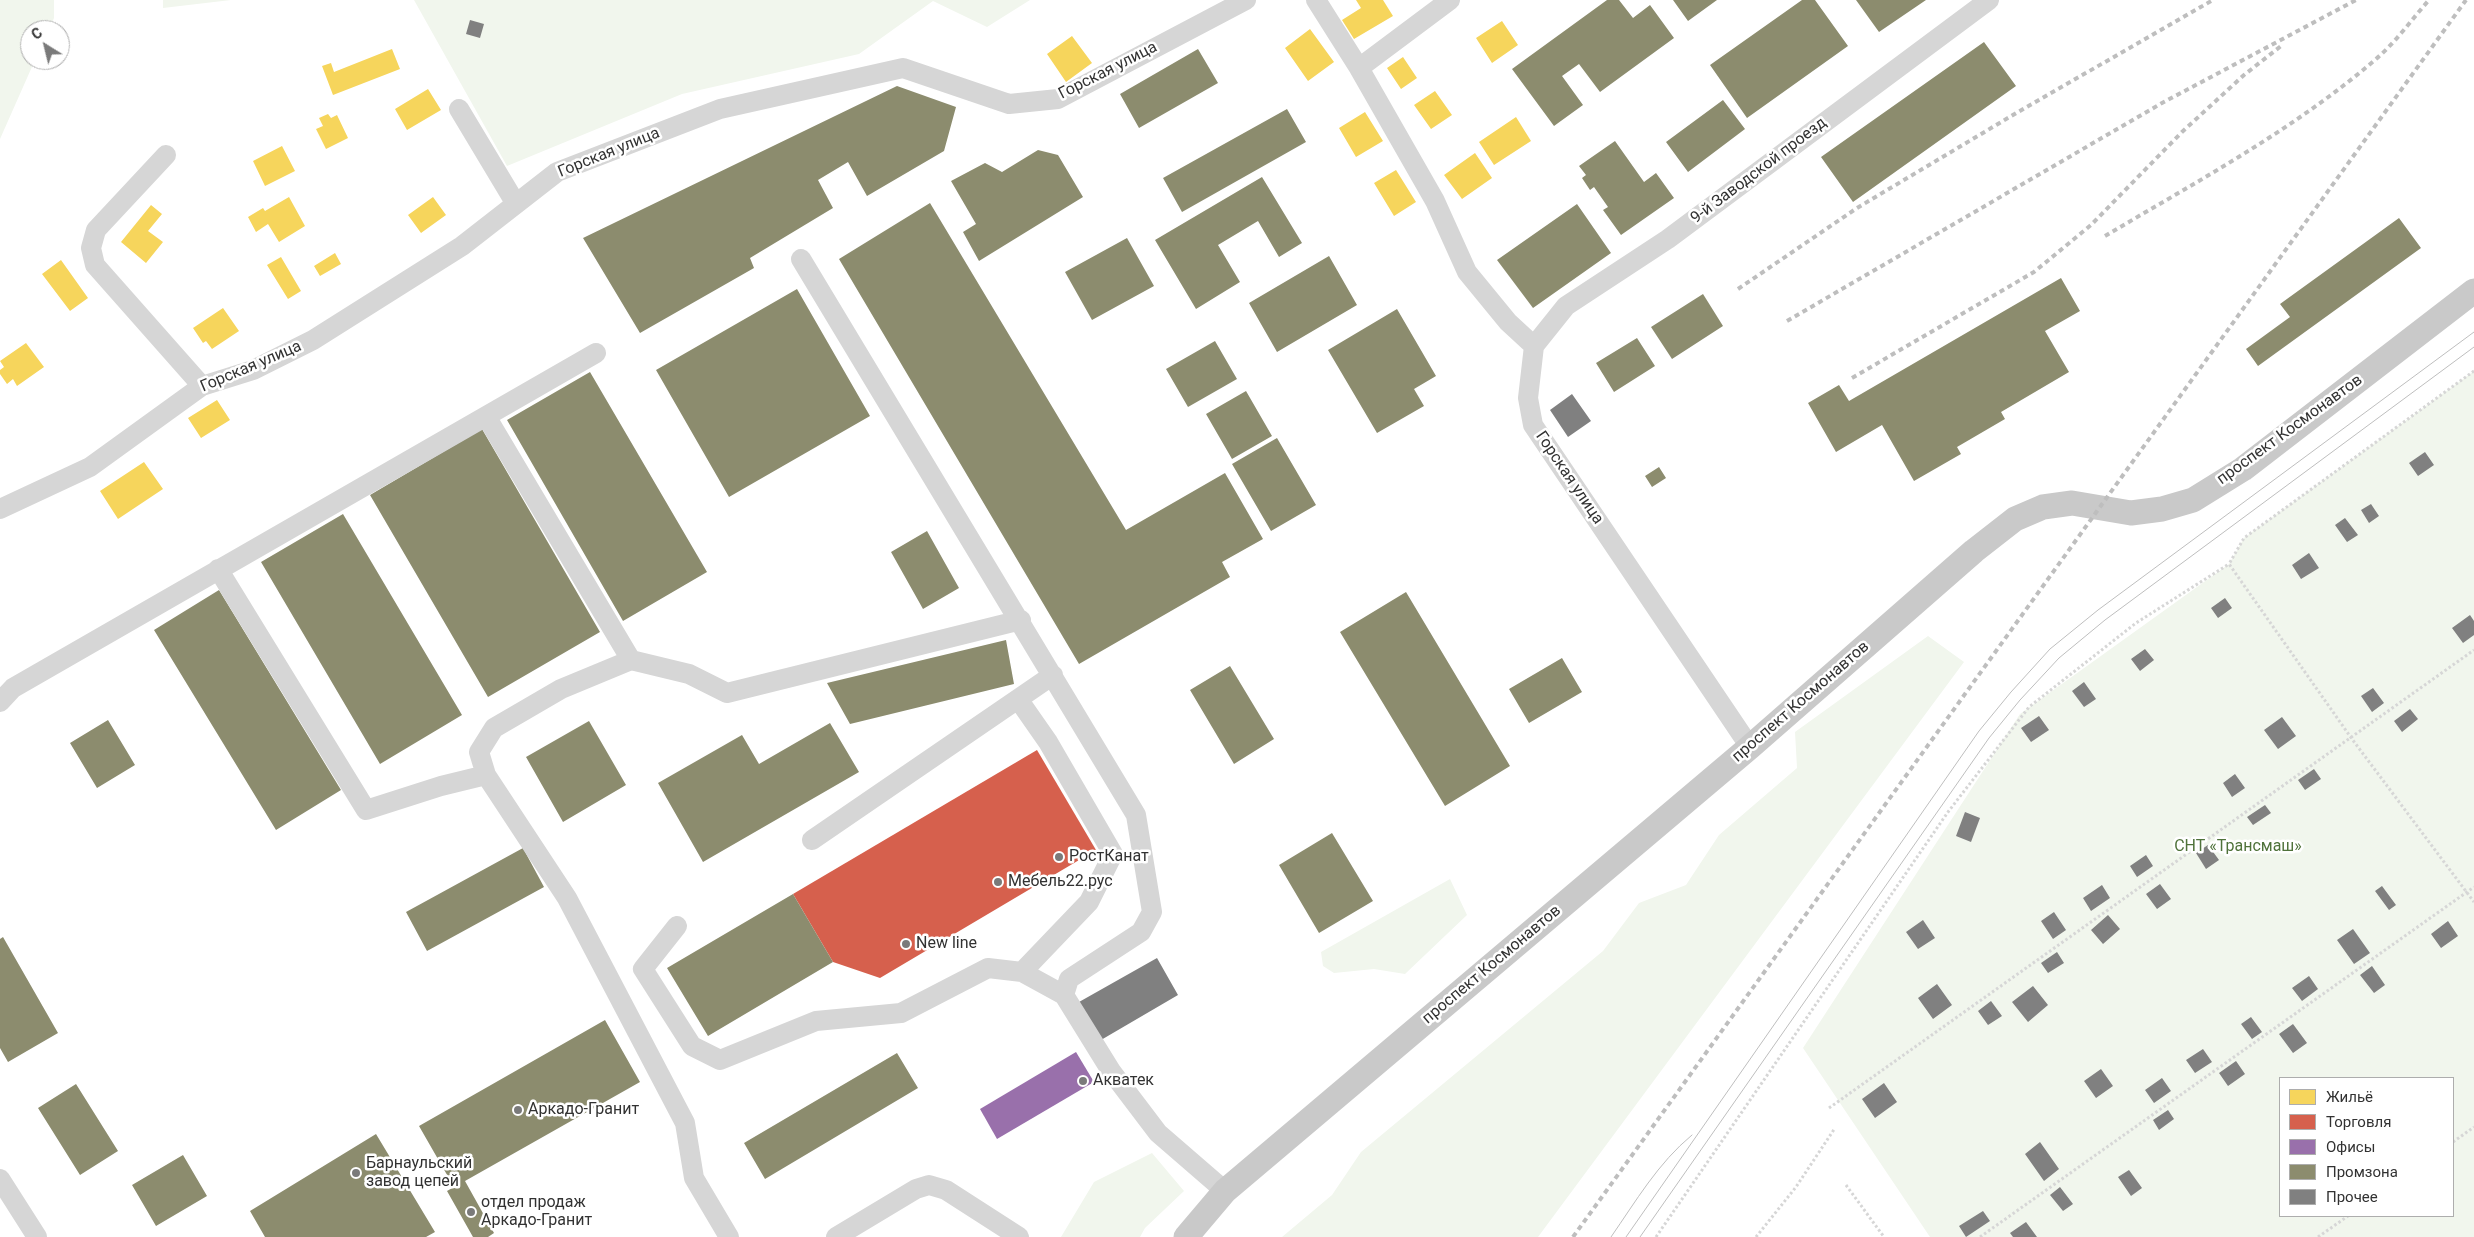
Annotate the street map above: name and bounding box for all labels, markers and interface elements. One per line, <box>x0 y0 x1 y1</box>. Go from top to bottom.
north arrow <box>20 20 70 70</box>
text: С <box>28 25 45 43</box>
street label: Горская улица <box>1056 38 1160 104</box>
street label: 9-й Заводской проезд <box>1687 114 1831 228</box>
street label: Горская улица <box>555 124 663 182</box>
street label: Горская улица <box>198 337 304 397</box>
street label: проспект Космонавтов <box>2214 371 2366 489</box>
street label: Горская улица <box>1531 428 1607 528</box>
street label: проспект Космонавтов <box>1729 637 1873 767</box>
park label: СНТ «Трансмаш» <box>2174 837 2302 857</box>
place label: РостКанат <box>1069 847 1149 867</box>
marker: РостКанат <box>1053 851 1065 863</box>
place label: Мебель22.рус <box>1008 872 1113 892</box>
marker: Мебель22.рус <box>992 876 1004 888</box>
street label: проспект Космонавтов <box>1419 901 1565 1029</box>
place label: New line <box>916 934 977 954</box>
marker: New line <box>900 938 912 950</box>
place label: Акватек <box>1093 1071 1154 1091</box>
marker: Акватек <box>1077 1075 1089 1087</box>
legend <box>2279 1077 2454 1217</box>
text: Жильё <box>2326 1088 2373 1106</box>
place label: Аркадо-Гранит <box>528 1100 639 1120</box>
marker: Аркадо-Гранит <box>512 1104 524 1116</box>
text: Торговля <box>2326 1113 2391 1131</box>
text: Офисы <box>2326 1138 2375 1156</box>
place label: Барнаульский завод цепей <box>366 1154 472 1192</box>
text: Промзона <box>2326 1163 2398 1181</box>
marker: Барнаульский завод цепей <box>350 1167 362 1179</box>
text: Прочее <box>2326 1188 2378 1206</box>
place label: отдел продаж Аркадо-Гранит <box>481 1193 592 1231</box>
marker: отдел продаж Аркадо-Гранит <box>465 1206 477 1218</box>

